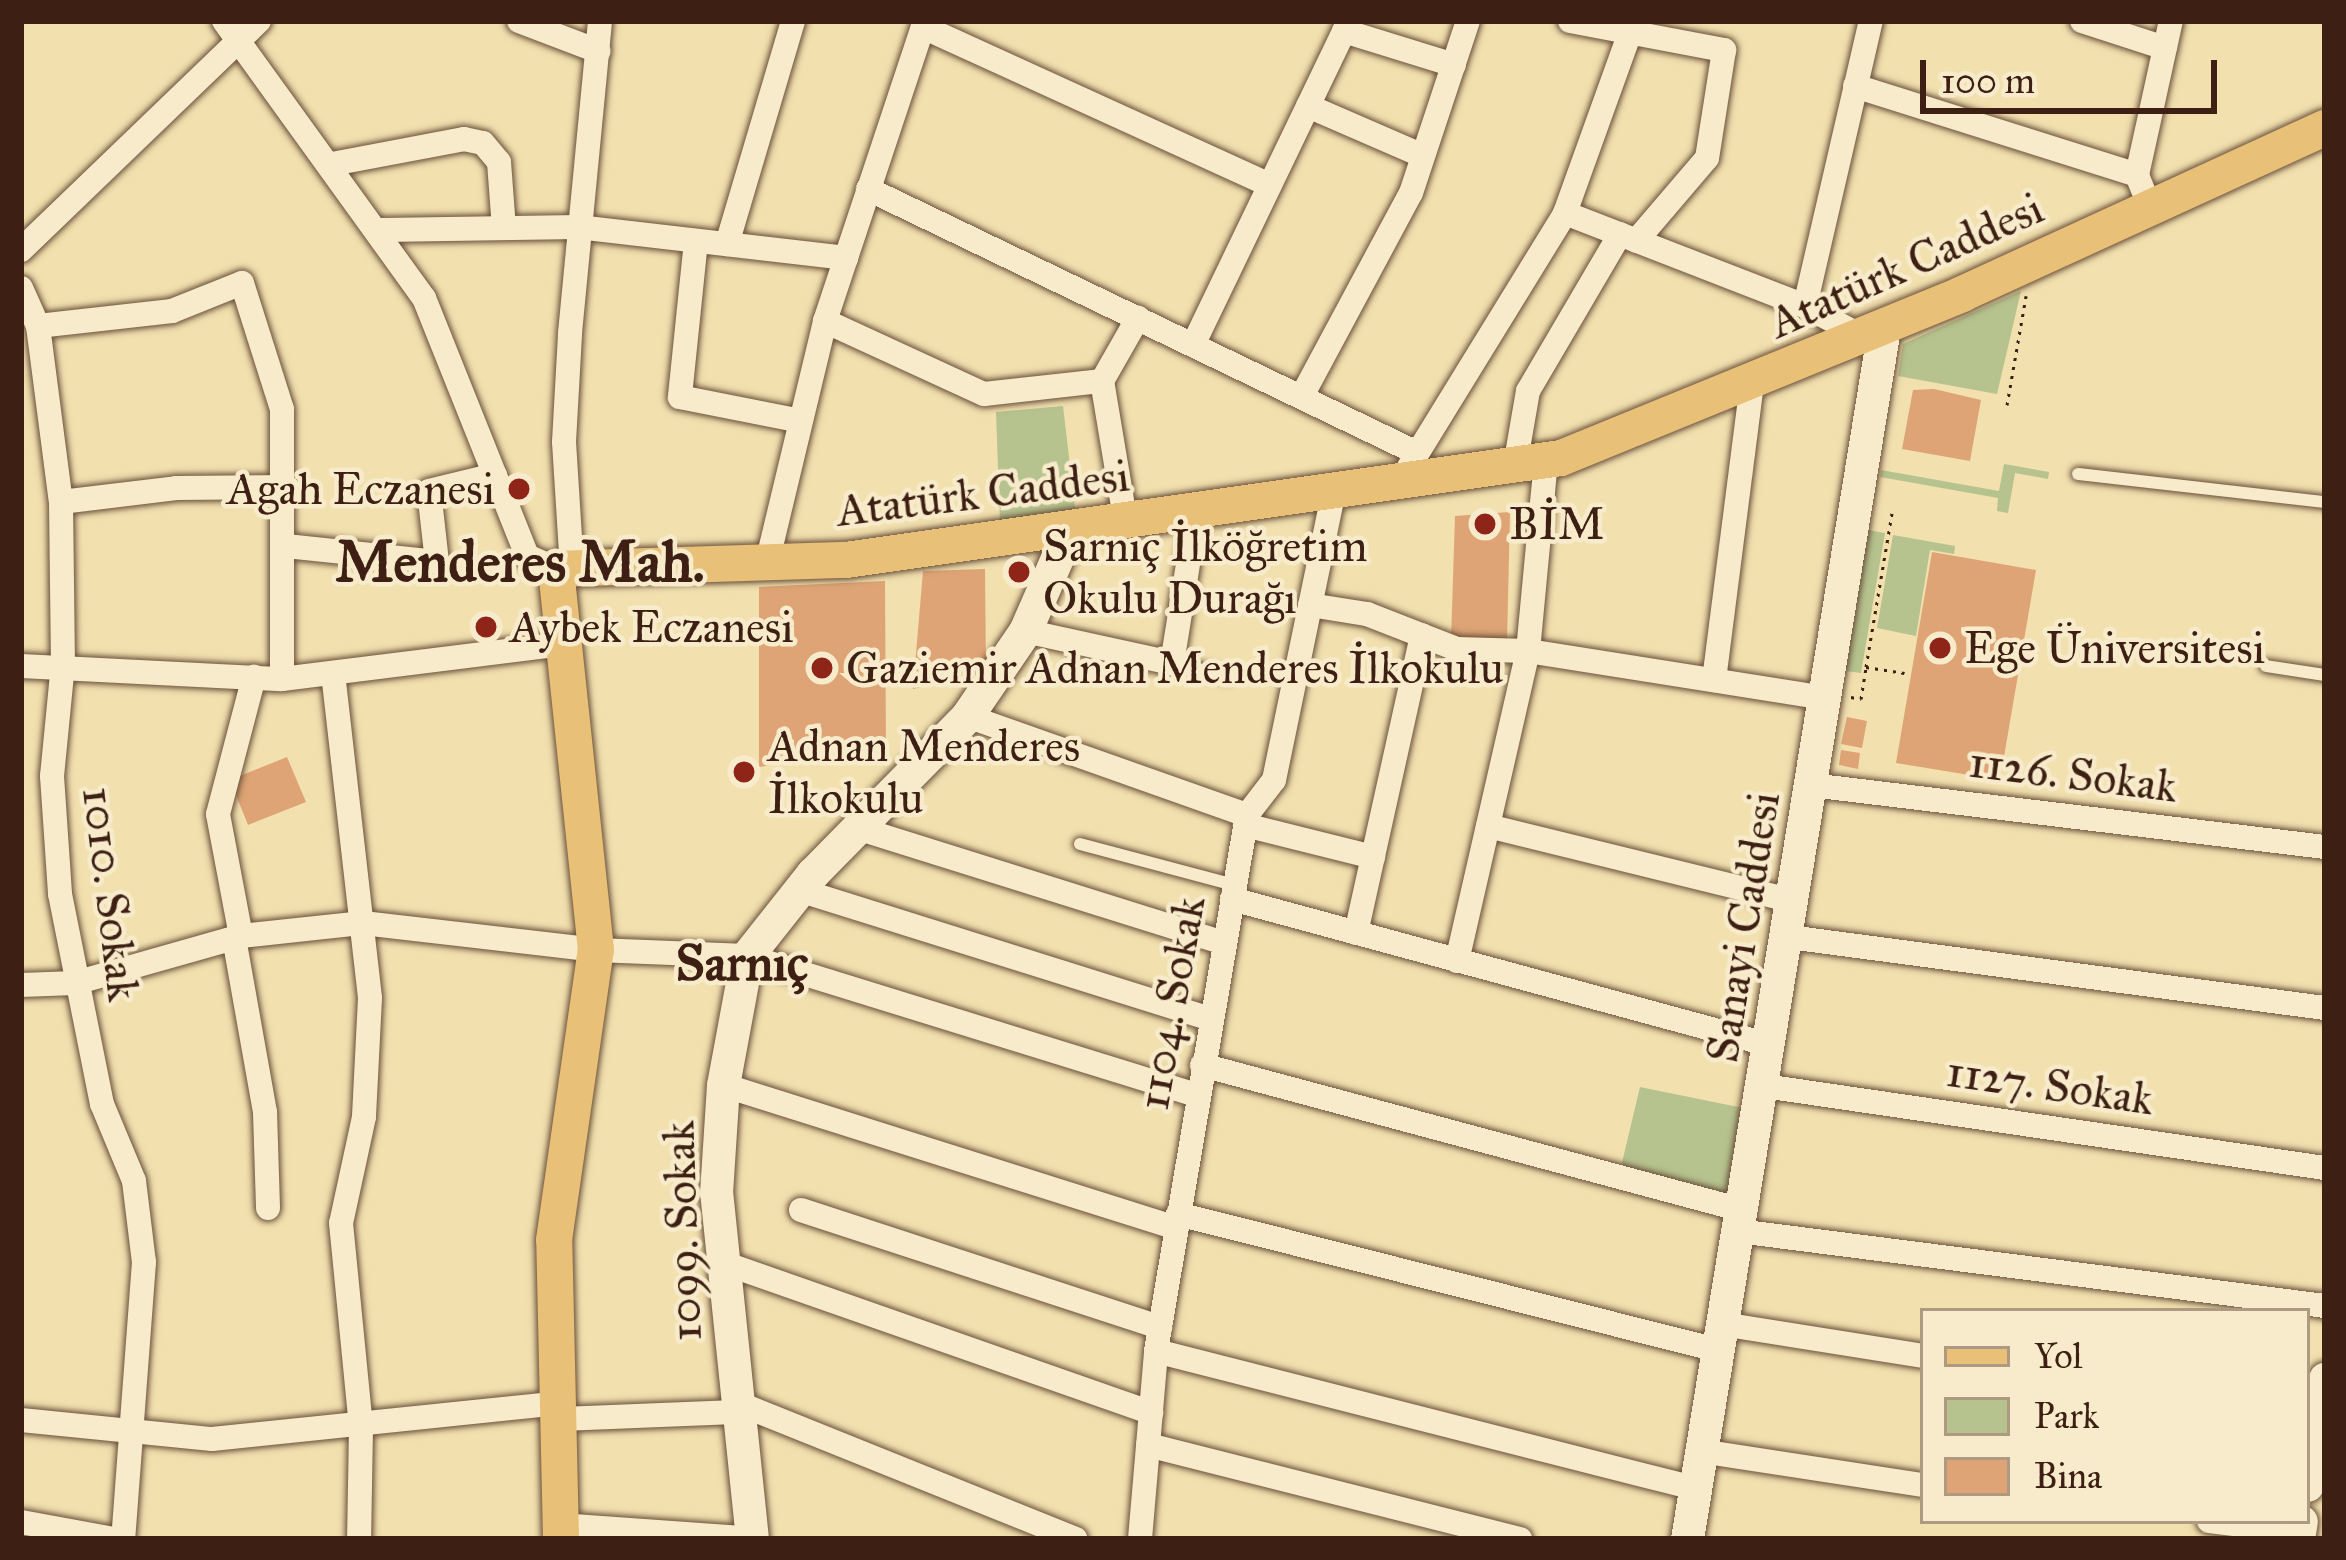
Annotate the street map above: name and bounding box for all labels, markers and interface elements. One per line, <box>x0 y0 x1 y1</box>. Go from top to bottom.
scale bar <box>1926 36 2223 110</box>
text: 100 m <box>1941 59 2035 103</box>
street label: Atatürk Caddesi <box>1761 180 2051 350</box>
street label: Atatürk Caddesi <box>834 448 1132 538</box>
place label: Agah Eczanesi <box>227 462 495 516</box>
marker: Agah Eczanesi <box>506 476 532 502</box>
place label: BİM <box>1509 497 1604 551</box>
marker: BİM <box>1472 511 1498 537</box>
place label: Sarnıç İlköğretim Okulu Durağı <box>1043 519 1367 625</box>
district label: Menderes Mah. <box>335 529 705 597</box>
marker: Sarnıç İlköğretim Okulu Durağı <box>1006 559 1032 585</box>
place label: Aybek Eczanesi <box>510 600 794 654</box>
marker: Aybek Eczanesi <box>473 614 499 640</box>
place label: Ege Üniversitesi <box>1964 621 2265 675</box>
marker: Ege Üniversitesi <box>1927 635 1953 661</box>
place label: Gaziemir Adnan Menderes İlkokulu <box>846 641 1504 695</box>
marker: Gaziemir Adnan Menderes İlkokulu <box>809 655 835 681</box>
place label: Adnan Menderes İlkokulu <box>768 719 1080 825</box>
street label: 1126. Sokak <box>1966 734 2180 814</box>
marker: Adnan Menderes İlkokulu <box>731 759 757 785</box>
street label: 1010. Sokak <box>71 784 151 1004</box>
street label: Sanayi Caddesi <box>1695 788 1791 1066</box>
street label: 1104. Sokak <box>1126 892 1216 1114</box>
district label: Sarnıç <box>675 932 809 994</box>
street label: 1127. Sokak <box>1943 1044 2157 1126</box>
street label: 1099. Sokak <box>651 1120 713 1342</box>
legend <box>1920 1308 2310 1524</box>
text: Yol <box>2034 1334 2082 1378</box>
text: Park <box>2034 1394 2099 1438</box>
text: Bina <box>2034 1454 2102 1498</box>

